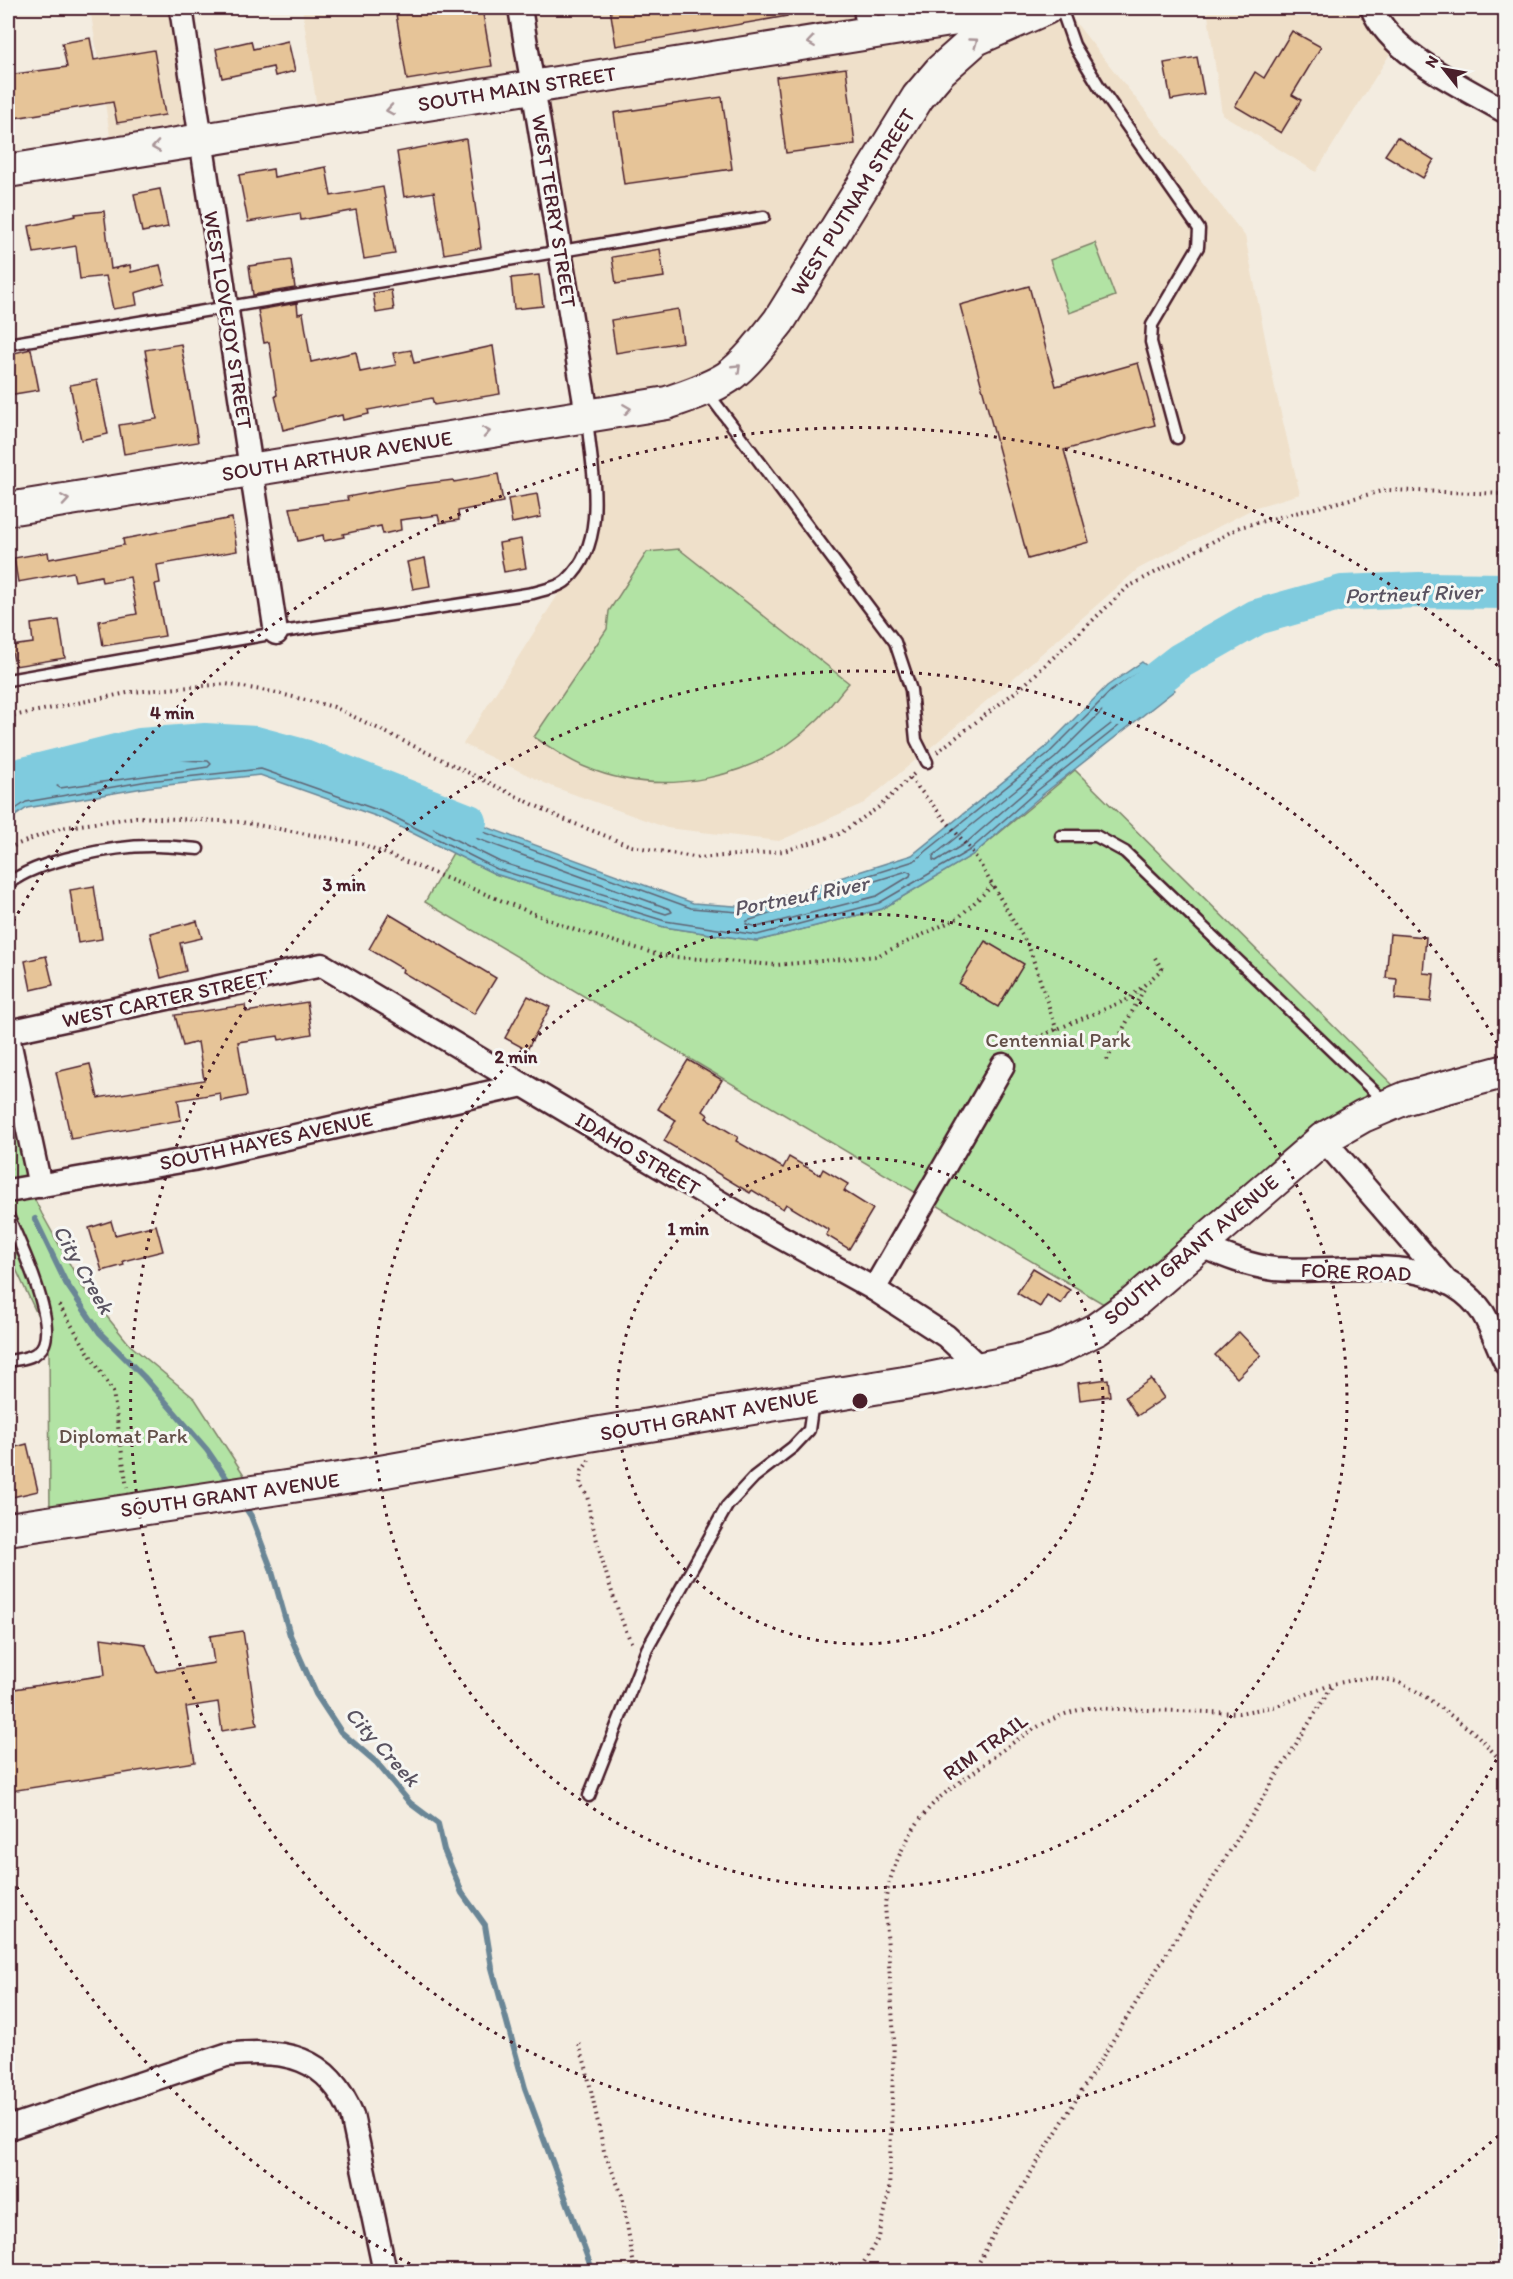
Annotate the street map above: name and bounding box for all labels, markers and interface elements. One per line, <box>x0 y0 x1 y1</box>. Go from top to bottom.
one-way arrow <box>806 35 816 48</box>
one-way arrow <box>967 38 978 49</box>
north arrow <box>1414 39 1474 99</box>
text: N <box>1421 52 1442 71</box>
street label: SOUTH MAIN STREET <box>416 60 618 117</box>
one-way arrow <box>386 103 395 115</box>
street label: WEST PUTNAM STREET <box>785 103 920 300</box>
street label: WEST TERRY STREET <box>527 112 582 310</box>
one-way arrow <box>152 140 162 153</box>
street label: WEST LOVEJOY STREET <box>199 209 258 431</box>
one-way arrow <box>730 364 741 375</box>
one-way arrow <box>623 404 632 416</box>
street label: SOUTH ARTHUR AVENUE <box>220 425 454 486</box>
one-way arrow <box>481 426 490 438</box>
one-way arrow <box>61 495 70 507</box>
water label: Portneuf River <box>1344 578 1484 609</box>
text: 4 min <box>150 702 195 724</box>
water label: Portneuf River <box>731 869 873 922</box>
text: 3 min <box>322 874 366 896</box>
street label: WEST CARTER STREET <box>60 964 270 1033</box>
park label: Centennial Park <box>985 1027 1131 1052</box>
text: 2 min <box>495 1046 538 1068</box>
street label: SOUTH HAYES AVENUE <box>157 1106 375 1175</box>
street label: IDAHO STREET <box>571 1106 705 1201</box>
street label: SOUTH GRANT AVENUE <box>1098 1169 1283 1330</box>
text: 1 min <box>667 1218 709 1240</box>
water label: City Creek <box>47 1220 121 1320</box>
street label: FORE ROAD <box>1300 1257 1412 1286</box>
street label: SOUTH GRANT AVENUE <box>598 1383 820 1446</box>
centre of rings <box>850 1391 870 1411</box>
park label: Diplomat Park <box>58 1423 188 1448</box>
street label: SOUTH GRANT AVENUE <box>119 1467 341 1522</box>
water label: City Creek <box>340 1701 427 1793</box>
street label: RIM TRAIL <box>937 1707 1032 1786</box>

